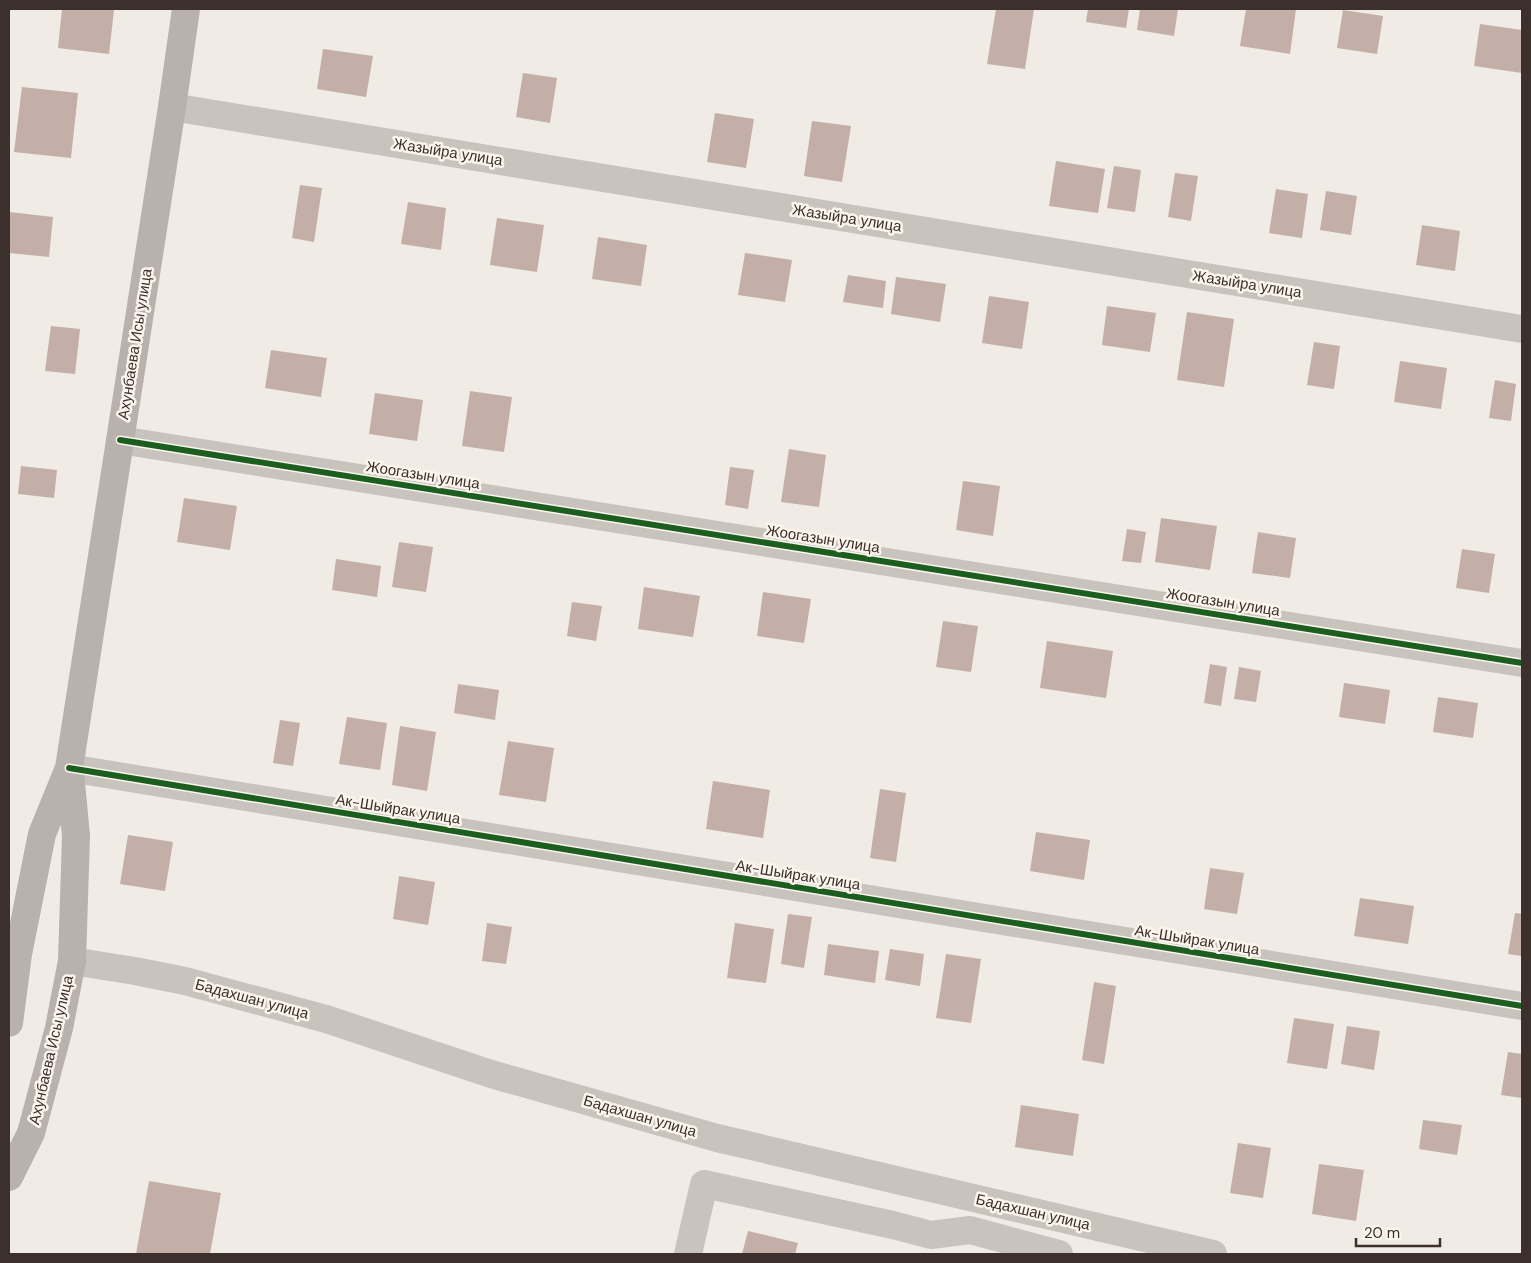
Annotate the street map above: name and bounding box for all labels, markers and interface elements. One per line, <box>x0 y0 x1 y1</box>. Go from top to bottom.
street label: Жазыйра улица <box>392 134 505 171</box>
street label: Жазыйра улица <box>791 200 904 237</box>
street label: Ахунбаева Исы улица <box>113 266 157 421</box>
street label: Жазыйра улица <box>1191 266 1304 303</box>
street label: Жоогазын улица <box>365 456 482 494</box>
street label: Жоогазын улица <box>765 520 882 558</box>
street label: Жоогазын улица <box>1165 583 1282 621</box>
street label: Ак-Шыйрак улица <box>334 789 462 829</box>
street label: Ак-Шыйрак улица <box>734 855 862 895</box>
street label: Ак-Шыйрак улица <box>1133 920 1261 960</box>
street label: Ахунбаева Исы улица <box>24 973 78 1127</box>
street label: Бадахшан улица <box>193 974 312 1024</box>
street label: Бадахшан улица <box>581 1090 699 1142</box>
street label: Бадахшан улица <box>974 1189 1093 1235</box>
scale bar <box>1356 1216 1440 1248</box>
text: 20 m <box>1364 1223 1400 1243</box>

